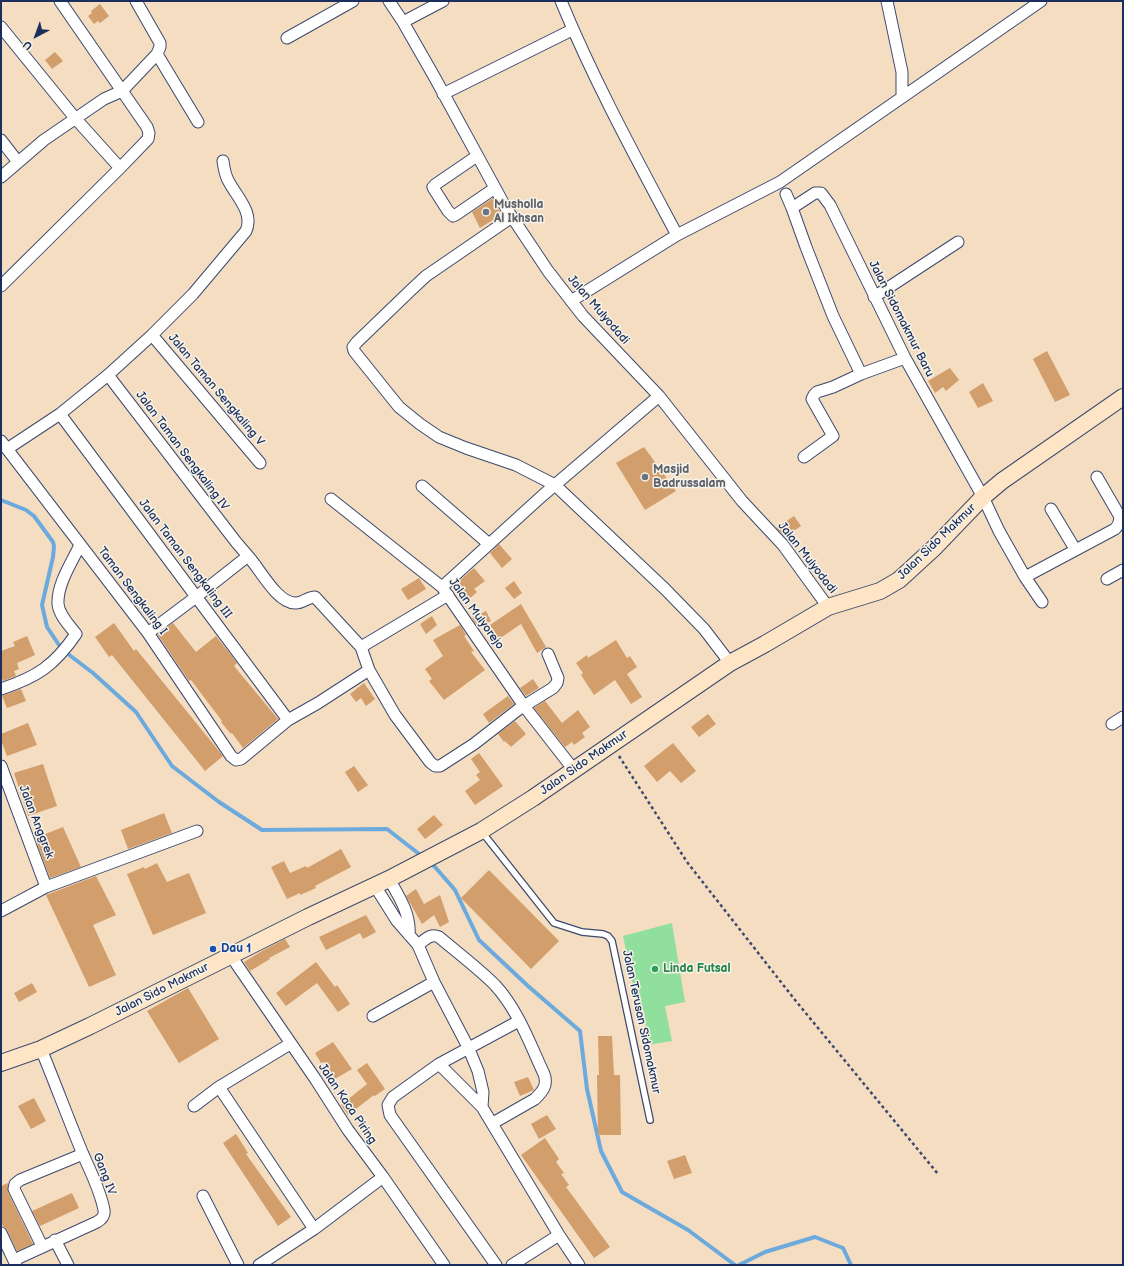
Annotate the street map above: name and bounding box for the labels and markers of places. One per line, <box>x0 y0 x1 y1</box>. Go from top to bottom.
place label: Musholla Al Ikhsan <box>494 198 544 226</box>
marker: Musholla Al Ikhsan <box>481 207 491 217</box>
place label: Masjid Badrussalam <box>653 463 726 491</box>
marker: Masjid Badrussalam <box>640 472 650 482</box>
place label: Dau 1 <box>221 942 251 956</box>
marker: Dau 1 <box>208 944 218 954</box>
place label: Linda Futsal <box>663 962 730 976</box>
marker: Linda Futsal <box>650 964 660 974</box>

